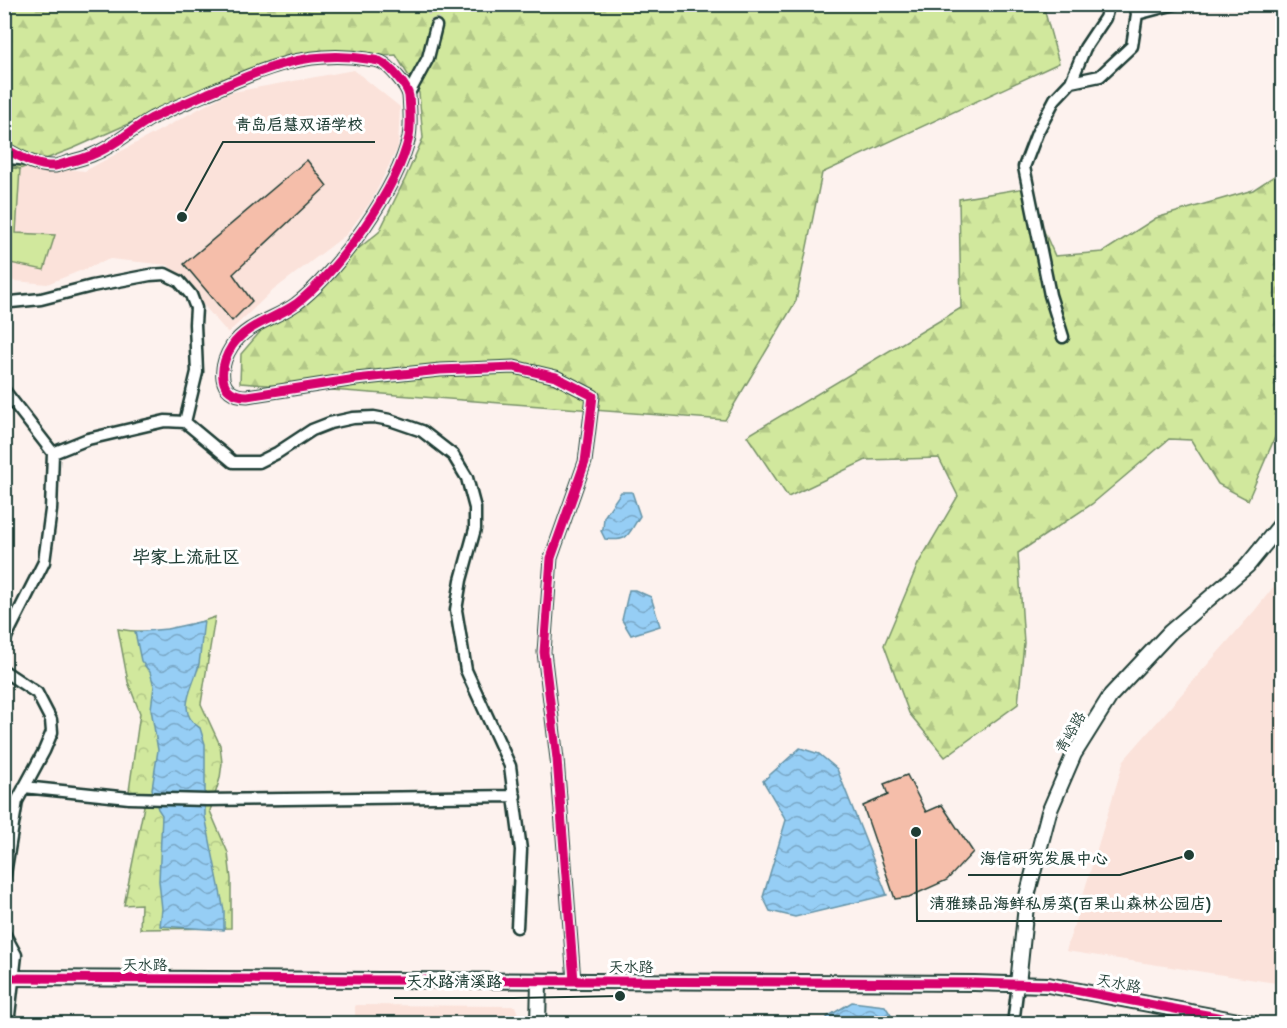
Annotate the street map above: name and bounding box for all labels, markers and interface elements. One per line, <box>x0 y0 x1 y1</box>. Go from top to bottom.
callout: 青岛启慧双语学校 <box>223 108 375 142</box>
text: 青岛启慧双语学校 <box>235 114 363 134</box>
district label: 毕家上流社区 <box>132 545 240 568</box>
street label: 青峪路 <box>1051 708 1089 756</box>
callout: 海信研究发展中心 <box>968 841 1120 875</box>
text: 海信研究发展中心 <box>980 848 1108 868</box>
callout: 清雅臻品海鲜私房菜(百果山森林公园店) <box>917 887 1222 921</box>
text: 清雅臻品海鲜私房菜(百果山森林公园店) <box>929 893 1211 914</box>
street label: 天水路 <box>122 955 168 974</box>
street label: 天水路 <box>608 957 654 976</box>
callout: 天水路清溪路 <box>394 964 514 998</box>
street label: 天水路 <box>1095 969 1143 997</box>
text: 天水路清溪路 <box>406 971 502 991</box>

